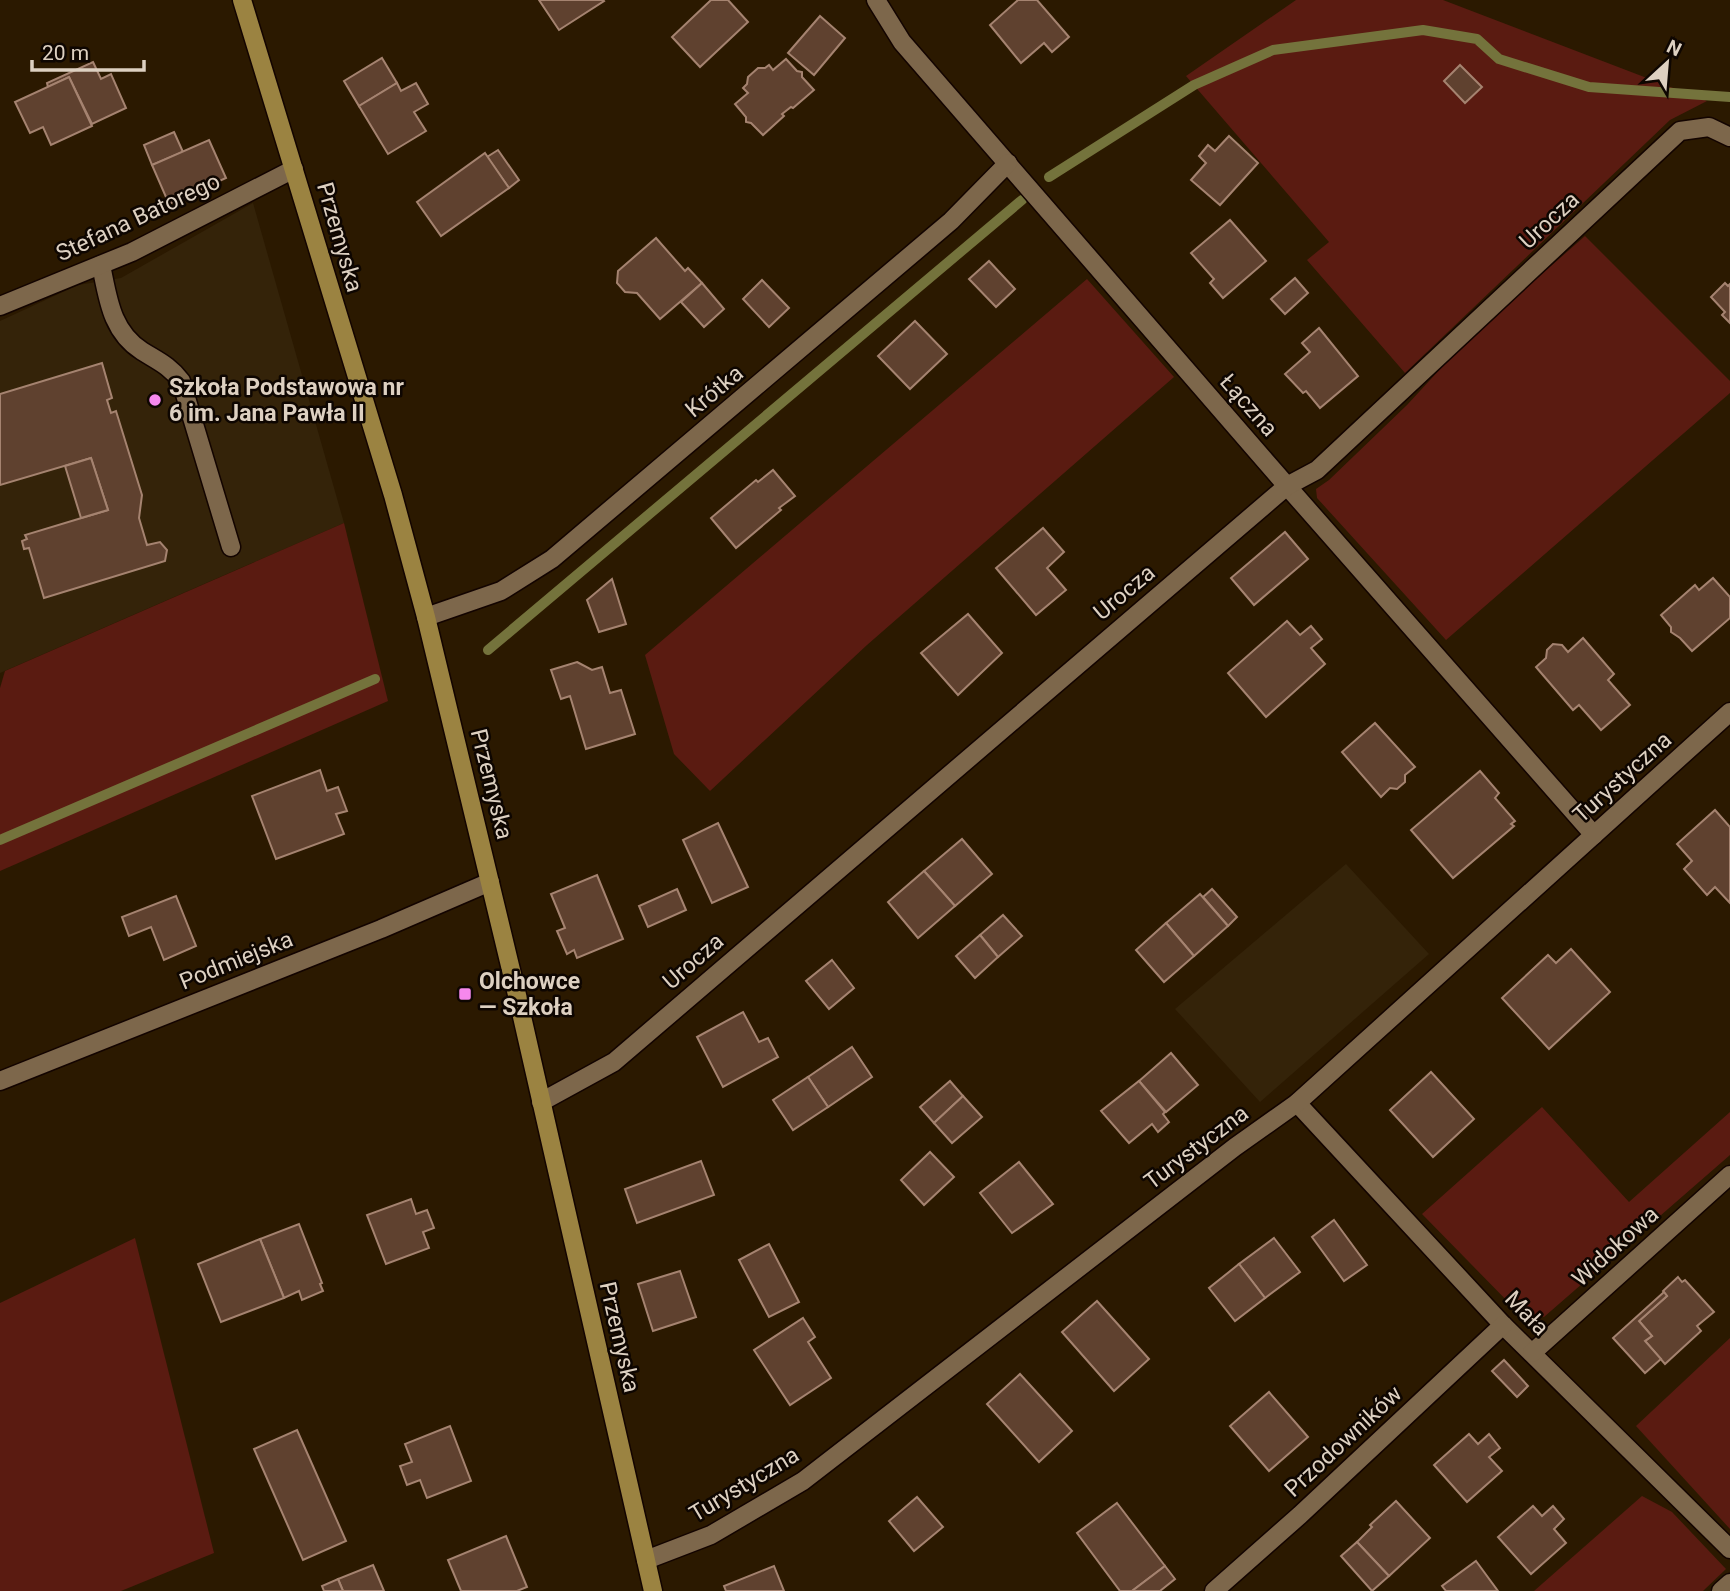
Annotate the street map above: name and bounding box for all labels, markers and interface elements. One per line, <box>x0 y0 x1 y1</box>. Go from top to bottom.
scale bar <box>32 28 144 72</box>
north arrow <box>1632 28 1702 98</box>
text: N <box>1663 35 1685 61</box>
text: 20 m <box>42 41 89 65</box>
street label: Stefana Batorego <box>52 168 225 267</box>
street label: Przemyska <box>311 179 368 295</box>
street label: Urocza <box>1514 186 1585 255</box>
street label: Krótka <box>680 360 749 423</box>
street label: Łączna <box>1214 369 1283 442</box>
place label: Szkoła Podstawowa nr 6 im. Jana Pawła II <box>169 374 404 427</box>
marker: Szkoła Podstawowa nr 6 im. Jana Pawła II <box>147 392 163 408</box>
street label: Urocza <box>1088 559 1160 626</box>
street label: Przemyska <box>465 726 518 842</box>
street label: Turystyczna <box>1568 726 1677 829</box>
street label: Podmiejska <box>176 925 297 995</box>
street label: Urocza <box>657 928 729 995</box>
place label: Olchowce — Szkoła <box>479 968 580 1021</box>
marker: Olchowce — Szkoła <box>457 986 473 1002</box>
street label: Turystyczna <box>1139 1100 1254 1195</box>
street label: Widokowa <box>1567 1201 1664 1292</box>
street label: Przemyska <box>594 1279 645 1395</box>
street label: Mała <box>1499 1286 1554 1341</box>
street label: Przodowników <box>1279 1380 1408 1503</box>
street label: Turystyczna <box>685 1441 804 1528</box>

